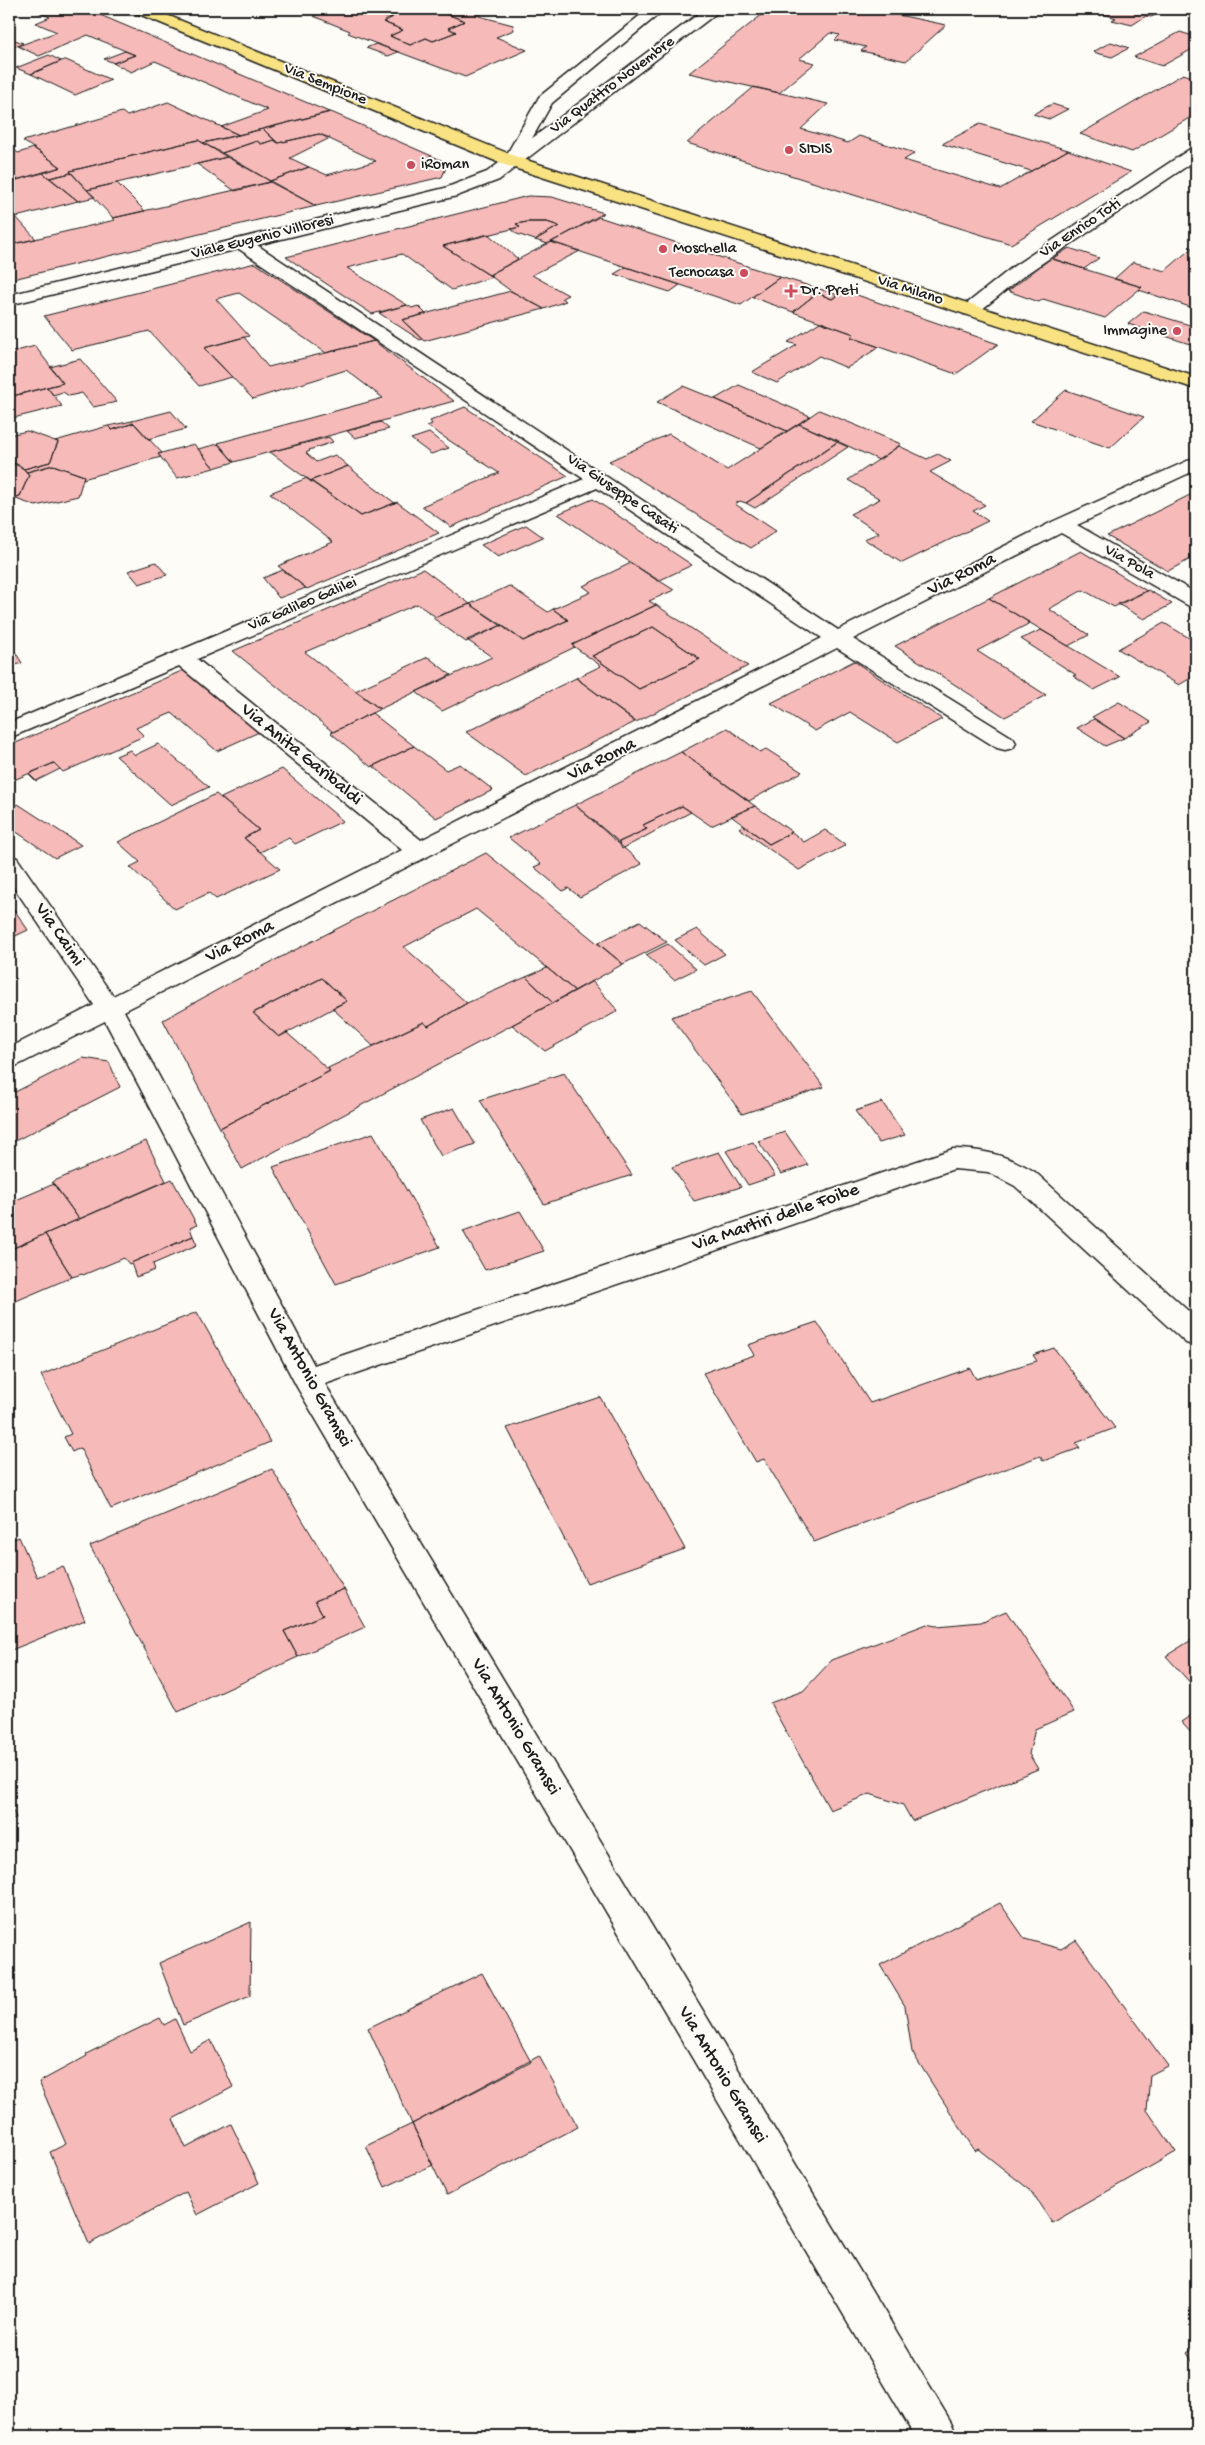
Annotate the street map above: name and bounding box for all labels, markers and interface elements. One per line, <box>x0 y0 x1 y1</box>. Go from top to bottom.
street label: Via Quattro Novembre <box>546 33 680 140</box>
street label: Via Sempione <box>280 59 370 110</box>
place label: SIDIS <box>799 141 833 160</box>
marker: SIDIS <box>783 144 795 156</box>
place label: iRoman <box>421 156 469 175</box>
marker: iRoman <box>405 159 417 171</box>
street label: Via Enrico Toti <box>1036 195 1125 264</box>
street label: Viale Eugenio Villoresi <box>189 211 336 265</box>
place label: Moschella <box>673 240 738 259</box>
marker: Moschella <box>657 243 669 255</box>
place label: Tecnocasa <box>668 264 735 283</box>
marker: Tecnocasa <box>738 267 750 279</box>
street label: Via Milano <box>874 271 945 311</box>
place label: Dr. Preti <box>800 282 859 301</box>
marker: Dr. Preti <box>785 285 797 297</box>
place label: Immagine <box>1103 322 1168 341</box>
marker: Immagine <box>1171 325 1183 337</box>
street label: Via Giuseppe Casati <box>562 450 681 539</box>
street label: Via Pola <box>1100 541 1158 585</box>
street label: Via Roma <box>923 547 1001 602</box>
street label: Via Galileo Galilei <box>245 574 360 637</box>
street label: Via Anita Garibaldi <box>235 698 367 811</box>
street label: Via Roma <box>563 732 641 787</box>
street label: Via Caimi <box>28 898 89 971</box>
street label: Via Roma <box>201 914 279 969</box>
street label: Via Martiri delle Foibe <box>689 1179 862 1258</box>
street label: Via Antonio Gramsci <box>261 1304 357 1452</box>
street label: Via Antonio Gramsci <box>465 1654 565 1800</box>
street label: Via Antonio Gramsci <box>672 2002 772 2148</box>

